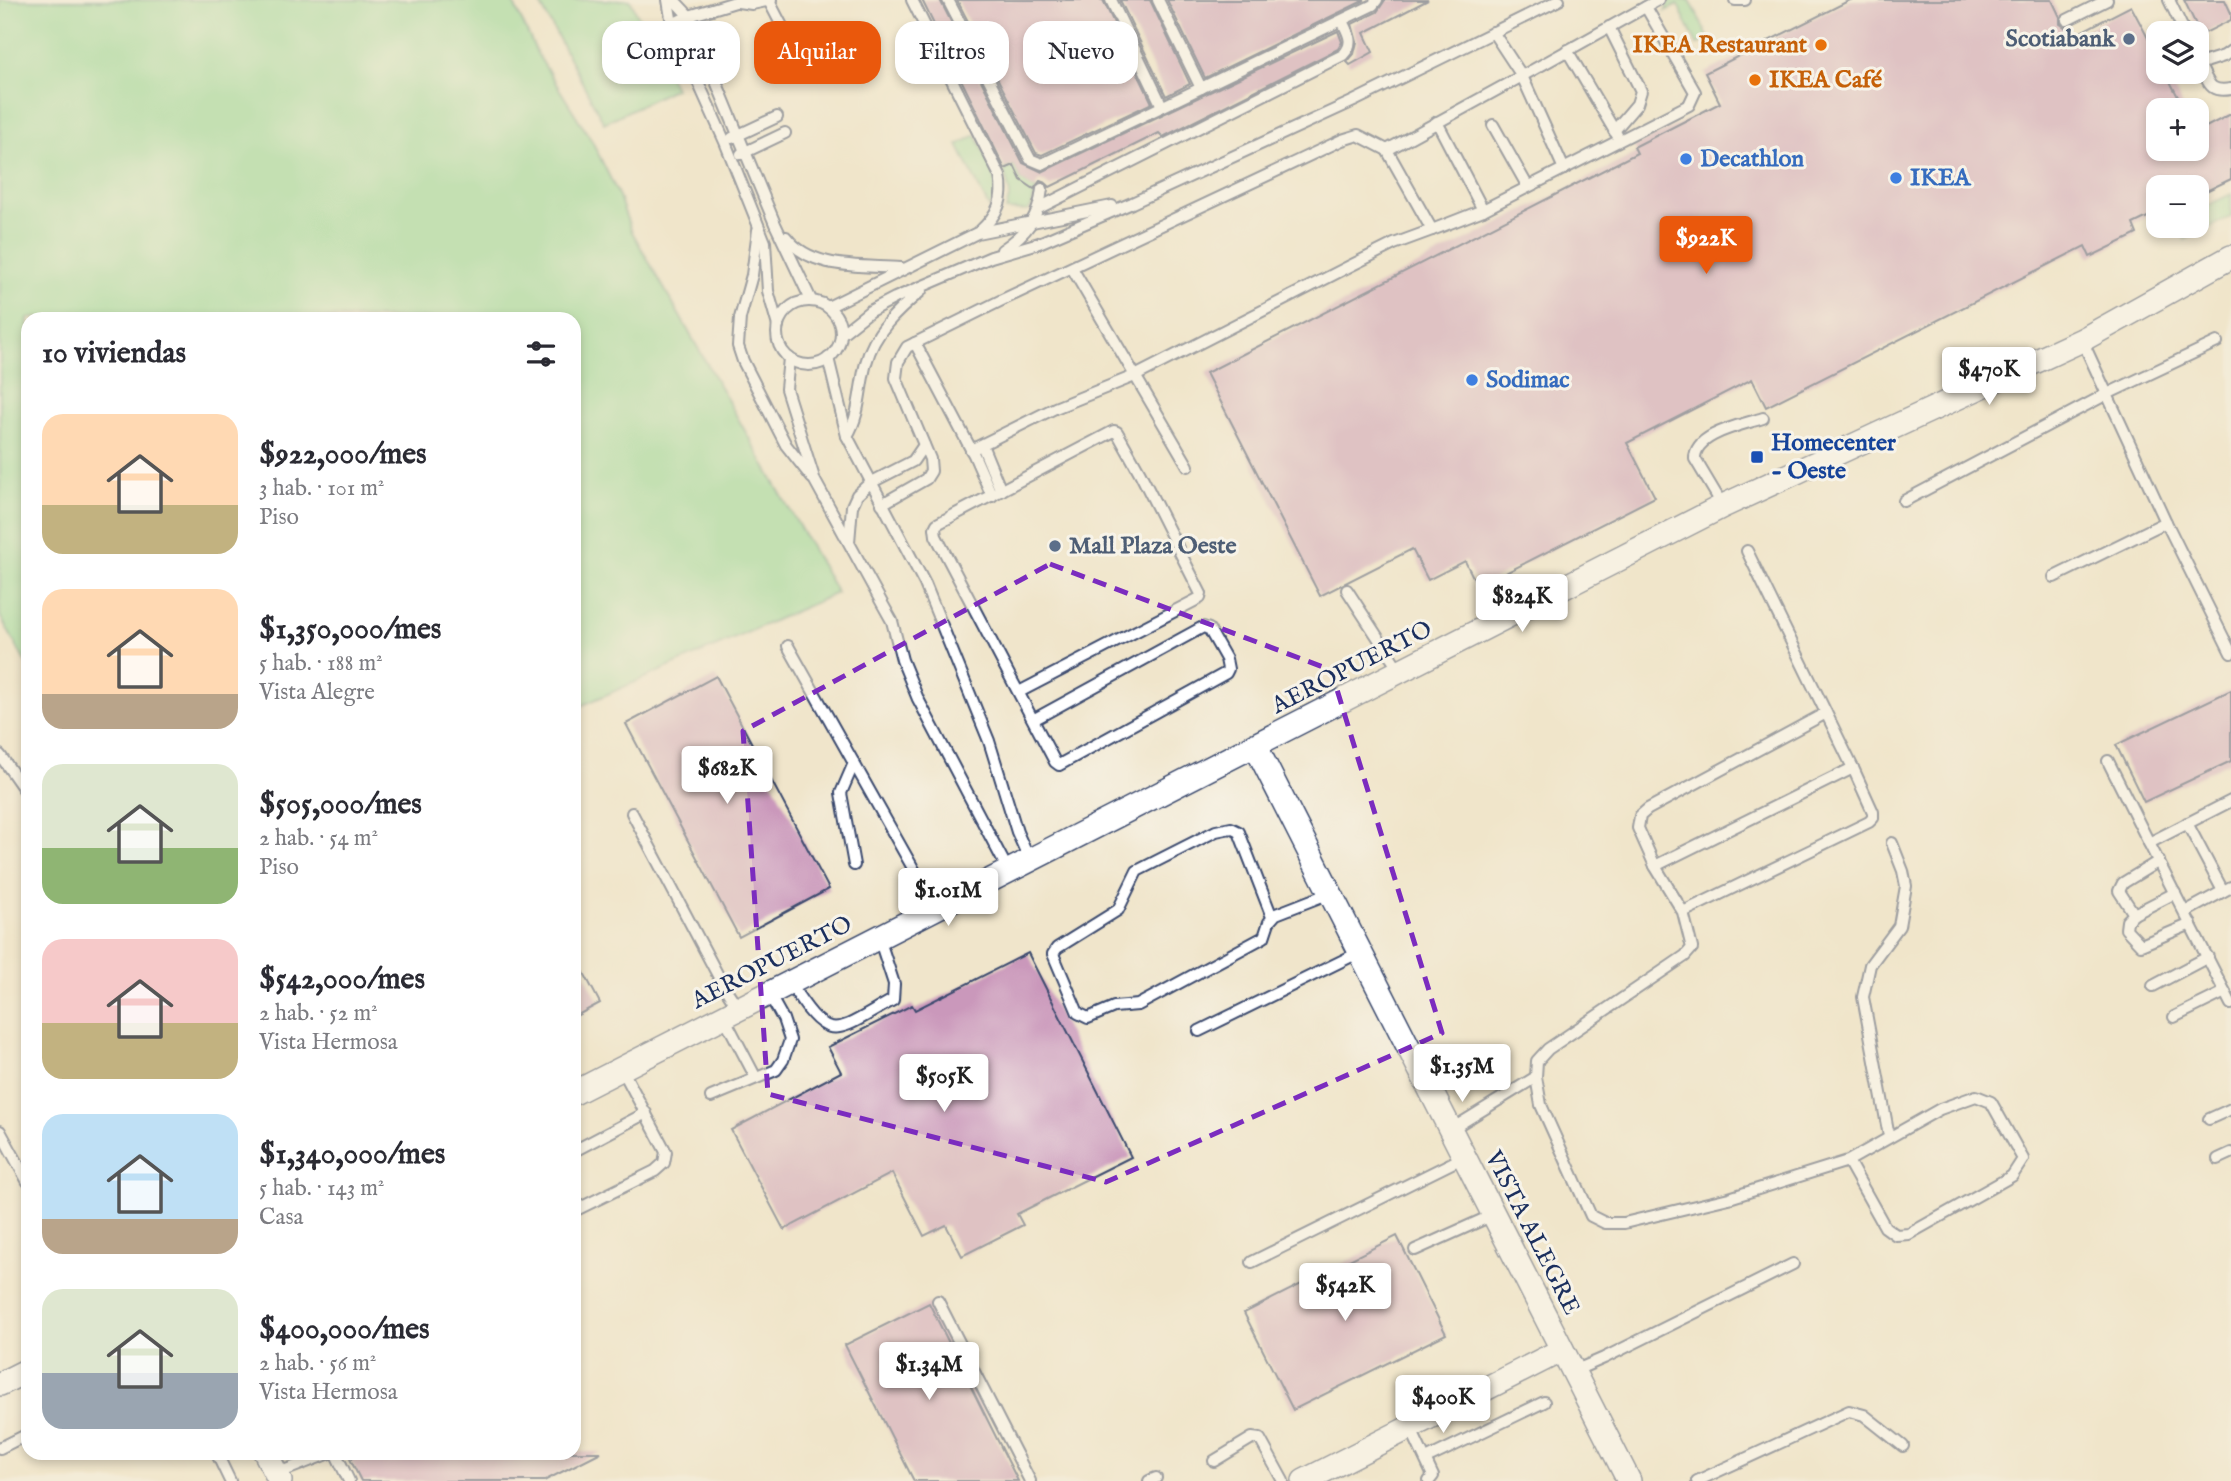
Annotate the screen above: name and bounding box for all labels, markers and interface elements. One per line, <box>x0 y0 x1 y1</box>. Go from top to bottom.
chip: Comprar <box>602 21 740 84</box>
chip: Alquilar <box>754 21 881 84</box>
chip: Filtros <box>895 21 1009 84</box>
chip: Nuevo <box>1023 21 1138 84</box>
map controls <box>2146 21 2209 238</box>
button: layers <box>2146 21 2209 84</box>
place label: Scotiabank <box>2006 24 2116 55</box>
place label: IKEA Restaurant <box>1632 30 1808 61</box>
marker: Scotiabank <box>2121 31 2137 47</box>
marker: IKEA Restaurant <box>1813 37 1829 53</box>
place label: IKEA Café <box>1769 65 1882 96</box>
marker: IKEA Café <box>1747 72 1763 88</box>
button: + <box>2146 98 2209 161</box>
place label: Decathlon <box>1700 144 1804 175</box>
marker: Decathlon <box>1678 151 1694 167</box>
place label: IKEA <box>1910 163 1972 194</box>
marker: IKEA <box>1888 170 1904 186</box>
button: − <box>2146 175 2209 238</box>
pin: $922K <box>1657 216 1755 276</box>
text: $922K <box>1676 224 1737 253</box>
text: 10 viviendas <box>42 335 186 373</box>
icon: filters <box>522 335 560 373</box>
pin: $470K <box>1940 348 2038 407</box>
text: $470K <box>1958 355 2020 384</box>
place label: Sodimac <box>1486 365 1570 396</box>
marker: Sodimac <box>1464 372 1480 388</box>
place label: Homecenter - Oeste <box>1771 428 1896 487</box>
text: $922,000/mes <box>259 436 427 474</box>
icon: home <box>98 442 182 526</box>
marker: Homecenter - Oeste <box>1749 449 1765 465</box>
text: 3 hab. · 101 m² <box>259 474 385 503</box>
text: Piso <box>259 503 299 532</box>
place label: Mall Plaza Oeste <box>1069 531 1236 562</box>
marker: Mall Plaza Oeste <box>1047 538 1063 554</box>
pin: $824K <box>1473 574 1571 634</box>
text: $824K <box>1492 582 1552 611</box>
text: $1,350,000/mes <box>259 611 441 649</box>
street label: AEROPUERTO <box>1266 614 1438 722</box>
icon: home <box>98 617 182 701</box>
text: 5 hab. · 188 m² <box>259 649 383 678</box>
text: Vista Alegre <box>259 678 375 707</box>
pin: $682K <box>678 746 776 806</box>
text: $682K <box>698 754 756 783</box>
text: $505,000/mes <box>259 786 422 824</box>
icon: home <box>98 792 182 876</box>
text: 2 hab. · 54 m² <box>259 824 378 853</box>
text: Piso <box>259 853 299 882</box>
pin: $1.01M <box>891 869 1005 928</box>
text: $1.01M <box>914 876 982 905</box>
street label: AEROPUERTO <box>686 909 858 1017</box>
text: $542,000/mes <box>259 961 425 999</box>
icon: home <box>98 967 182 1051</box>
text: 2 hab. · 52 m² <box>259 999 378 1028</box>
text: Vista Hermosa <box>259 1028 398 1057</box>
pin: $1.35M <box>1405 1044 1519 1104</box>
text: $1.35M <box>1430 1052 1494 1081</box>
pin: $505K <box>895 1054 993 1114</box>
text: $505K <box>915 1062 973 1091</box>
text: $1,340,000/mes <box>259 1136 445 1174</box>
icon: home <box>98 1142 182 1226</box>
street label: VISTA ALEGRE <box>1477 1145 1587 1320</box>
text: 5 hab. · 143 m² <box>259 1174 385 1203</box>
text: Casa <box>259 1203 303 1232</box>
pin: $542K <box>1296 1264 1394 1323</box>
text: $542K <box>1315 1271 1375 1300</box>
text: $400,000/mes <box>259 1311 430 1349</box>
icon: home <box>98 1317 182 1401</box>
pin: $1.34M <box>872 1342 986 1402</box>
text: 2 hab. · 56 m² <box>259 1349 377 1378</box>
text: $1.34M <box>895 1350 963 1379</box>
pin: $400K <box>1394 1376 1492 1435</box>
text: Vista Hermosa <box>259 1378 398 1407</box>
text: $400K <box>1411 1383 1475 1412</box>

